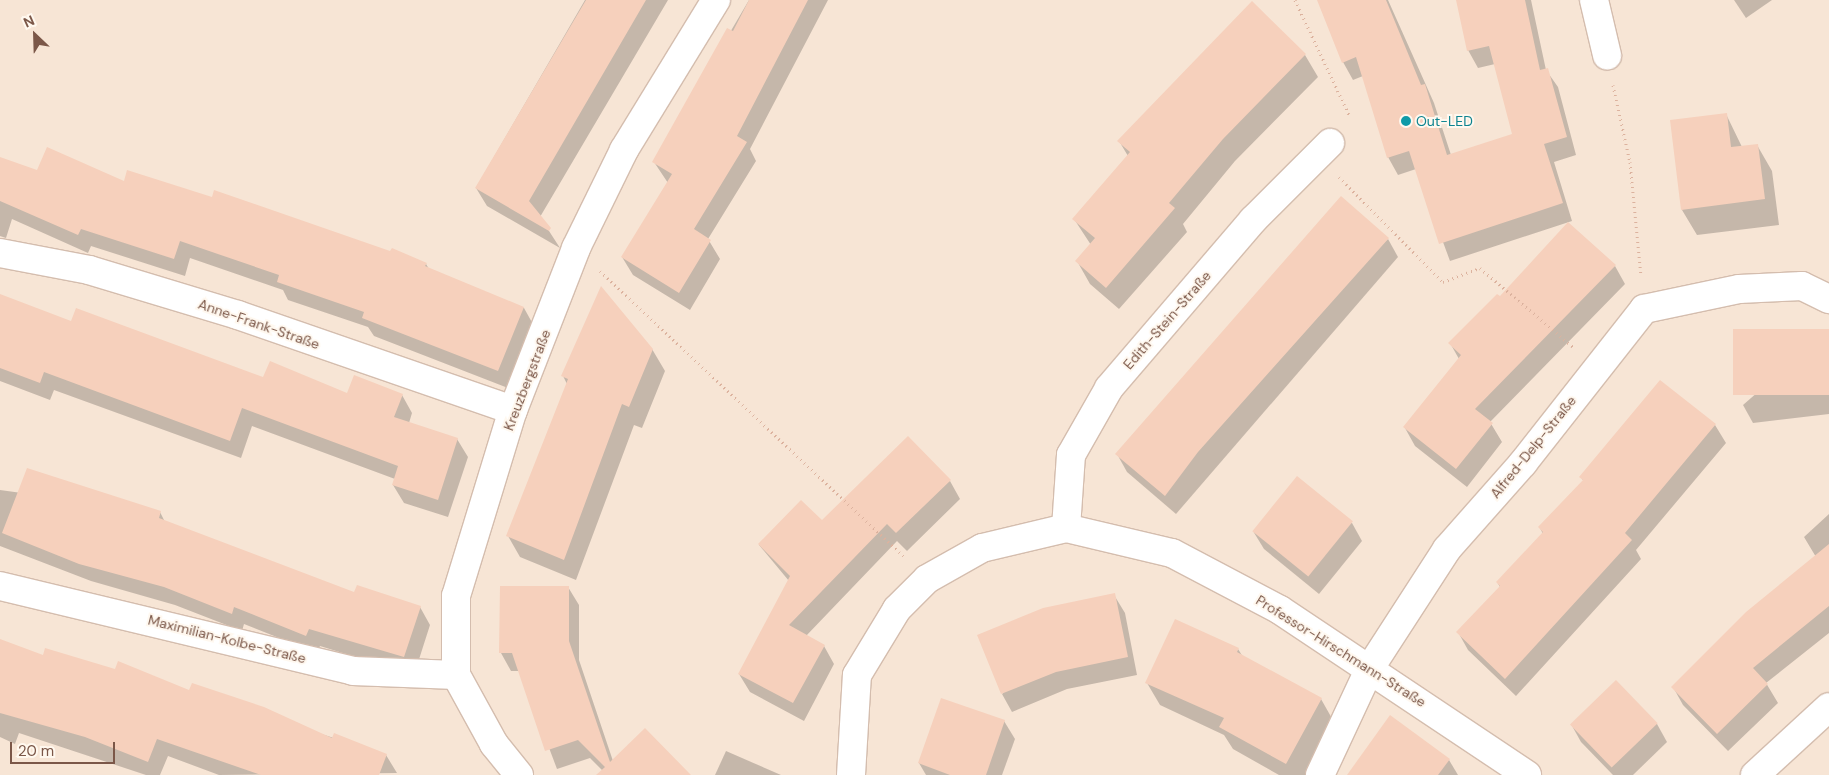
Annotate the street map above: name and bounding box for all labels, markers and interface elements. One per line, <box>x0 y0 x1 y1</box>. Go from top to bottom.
north arrow <box>10 10 60 60</box>
text: N <box>21 11 37 32</box>
place label: Out-LED <box>1416 113 1473 129</box>
marker: Out-LED <box>1400 115 1412 127</box>
street label: Edith-Stein-Straße <box>1120 267 1214 373</box>
street label: Anne-Frank-Straße <box>196 295 322 353</box>
street label: Kreuzbergstraße <box>500 327 554 433</box>
street label: Alfred-Delp-Straße <box>1487 392 1579 502</box>
street label: Professor-Hirschmann-Straße <box>1253 592 1429 710</box>
street label: Maximilian-Kolbe-Straße <box>146 611 308 667</box>
scale bar <box>12 732 118 764</box>
text: 20 m <box>18 741 54 761</box>

